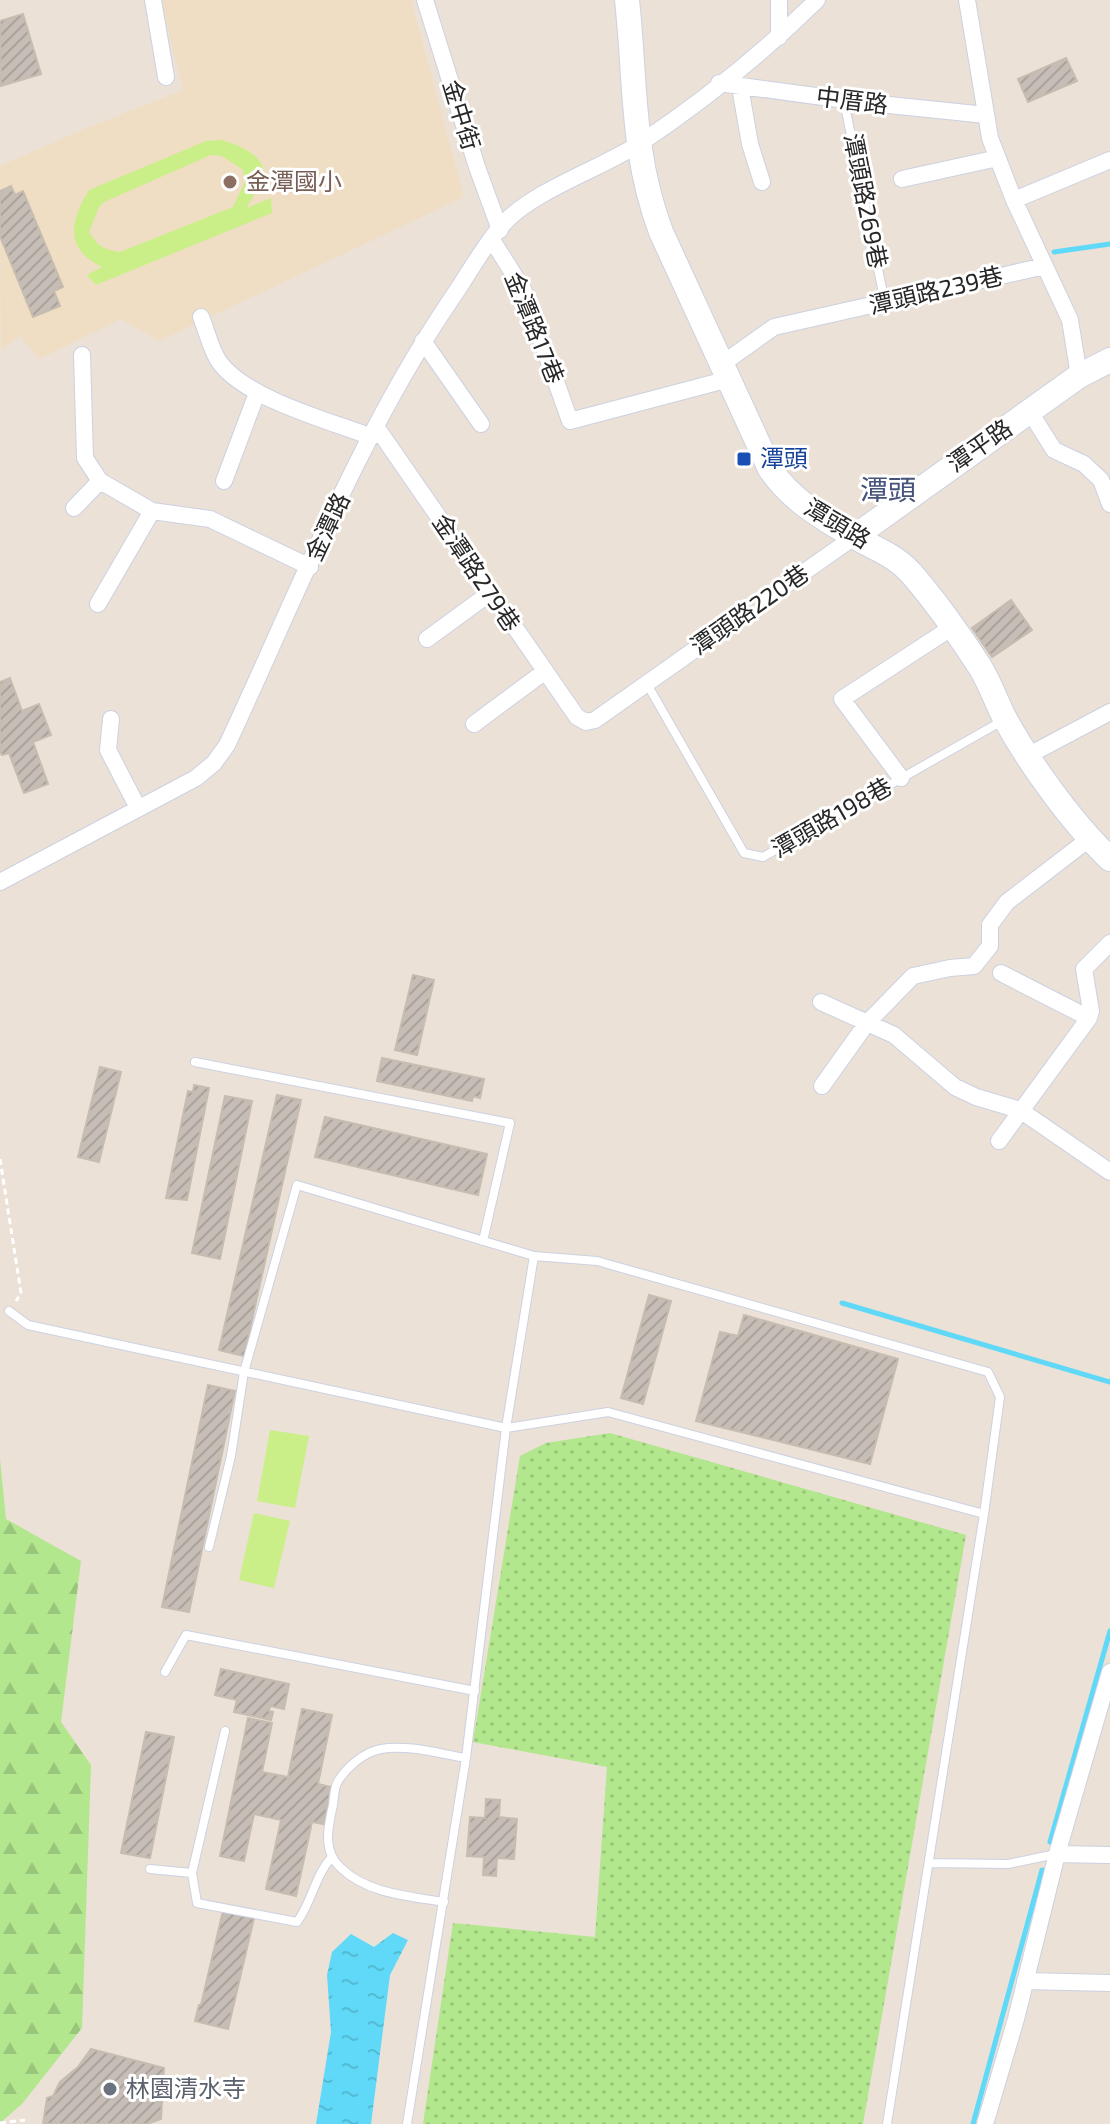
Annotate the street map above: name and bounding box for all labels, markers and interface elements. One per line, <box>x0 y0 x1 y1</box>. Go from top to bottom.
street label: 金中街 <box>438 76 487 153</box>
street label: 中厝路 <box>815 81 890 118</box>
street label: 潭頭路269巷 <box>839 131 894 271</box>
place label: 金潭國小 <box>246 166 342 195</box>
marker: 金潭國小 <box>221 173 239 191</box>
street label: 潭頭路239巷 <box>866 260 1005 319</box>
street label: 金潭路17巷 <box>500 267 571 388</box>
street label: 潭平路 <box>941 412 1017 477</box>
place label: 潭頭 <box>760 443 808 472</box>
marker: 潭頭 <box>735 450 753 468</box>
district label: 潭頭 <box>860 472 916 506</box>
street label: 金潭路 <box>298 488 355 565</box>
street label: 潭頭路 <box>799 492 876 554</box>
street label: 金潭路279巷 <box>427 508 527 636</box>
street label: 潭頭路220巷 <box>685 557 814 660</box>
street label: 潭頭路198巷 <box>766 771 896 863</box>
place label: 林園清水寺 <box>126 2073 246 2102</box>
marker: 林園清水寺 <box>101 2080 119 2098</box>

